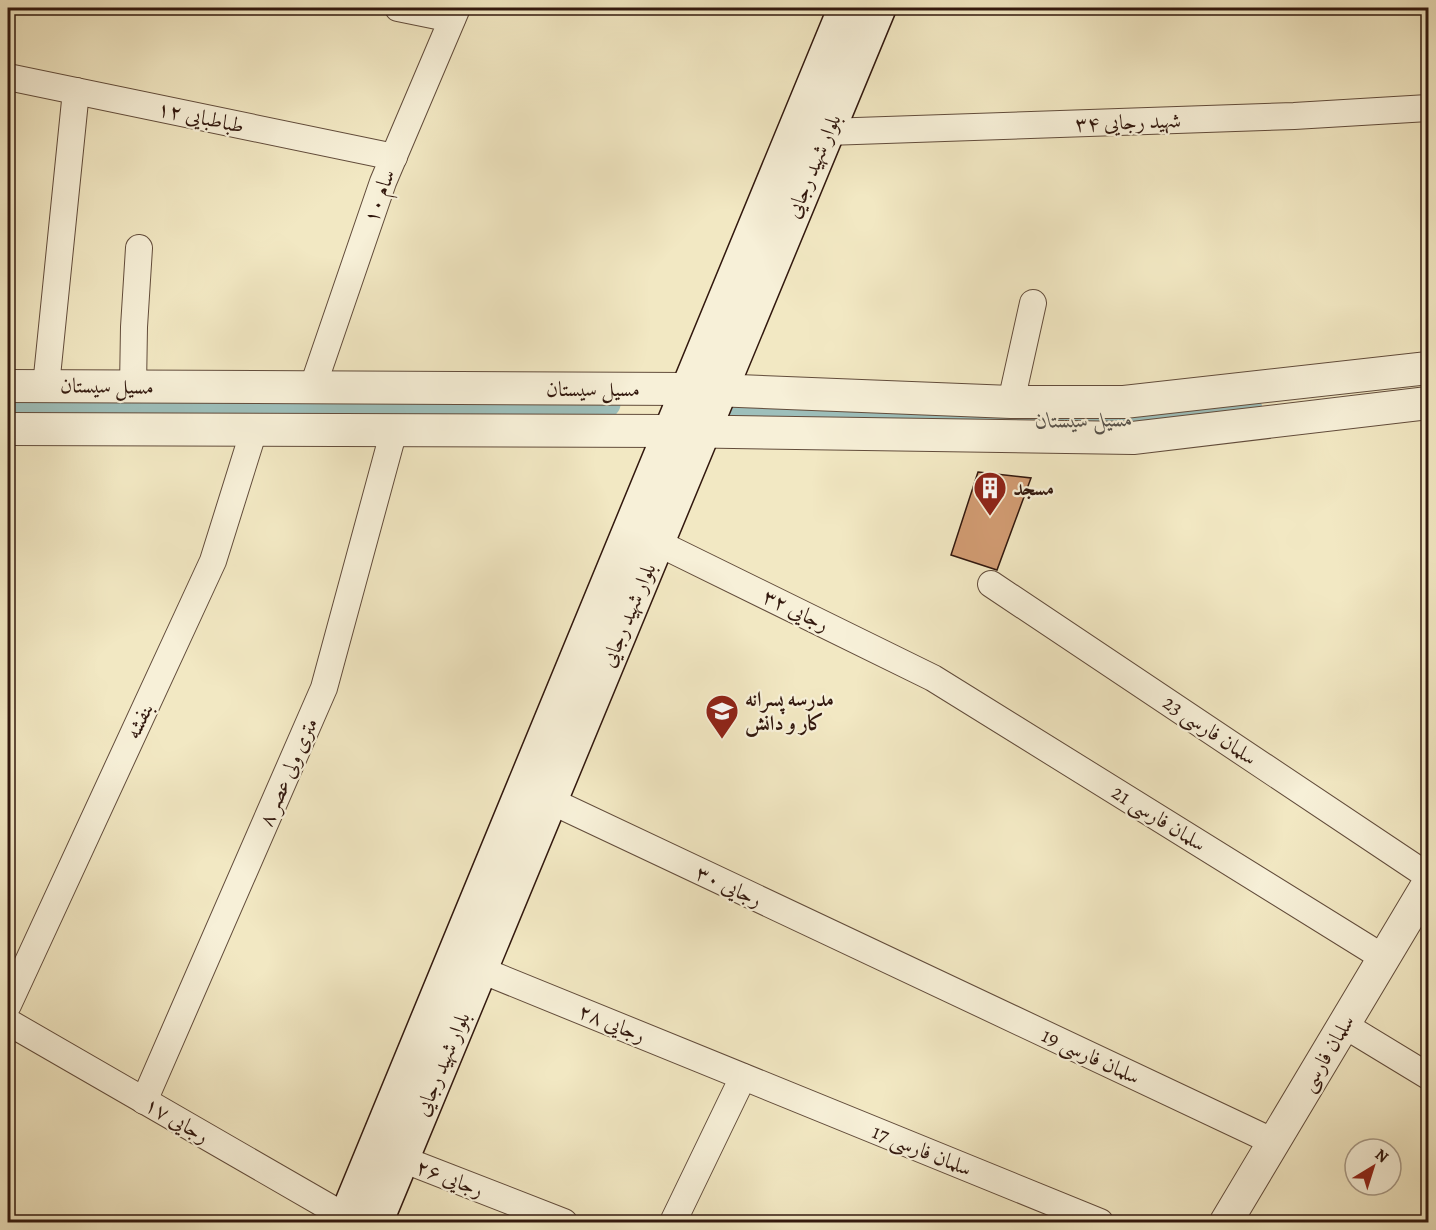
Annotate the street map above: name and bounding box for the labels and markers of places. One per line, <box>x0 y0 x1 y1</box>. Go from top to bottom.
building icon: مسجد <box>972 470 1008 517</box>
place label: مسجد <box>1013 474 1054 502</box>
place label: مدرسه پسرانه کار و دانش <box>745 685 834 737</box>
school or university icon: مدرسه پسرانه کار و دانش <box>704 693 740 740</box>

